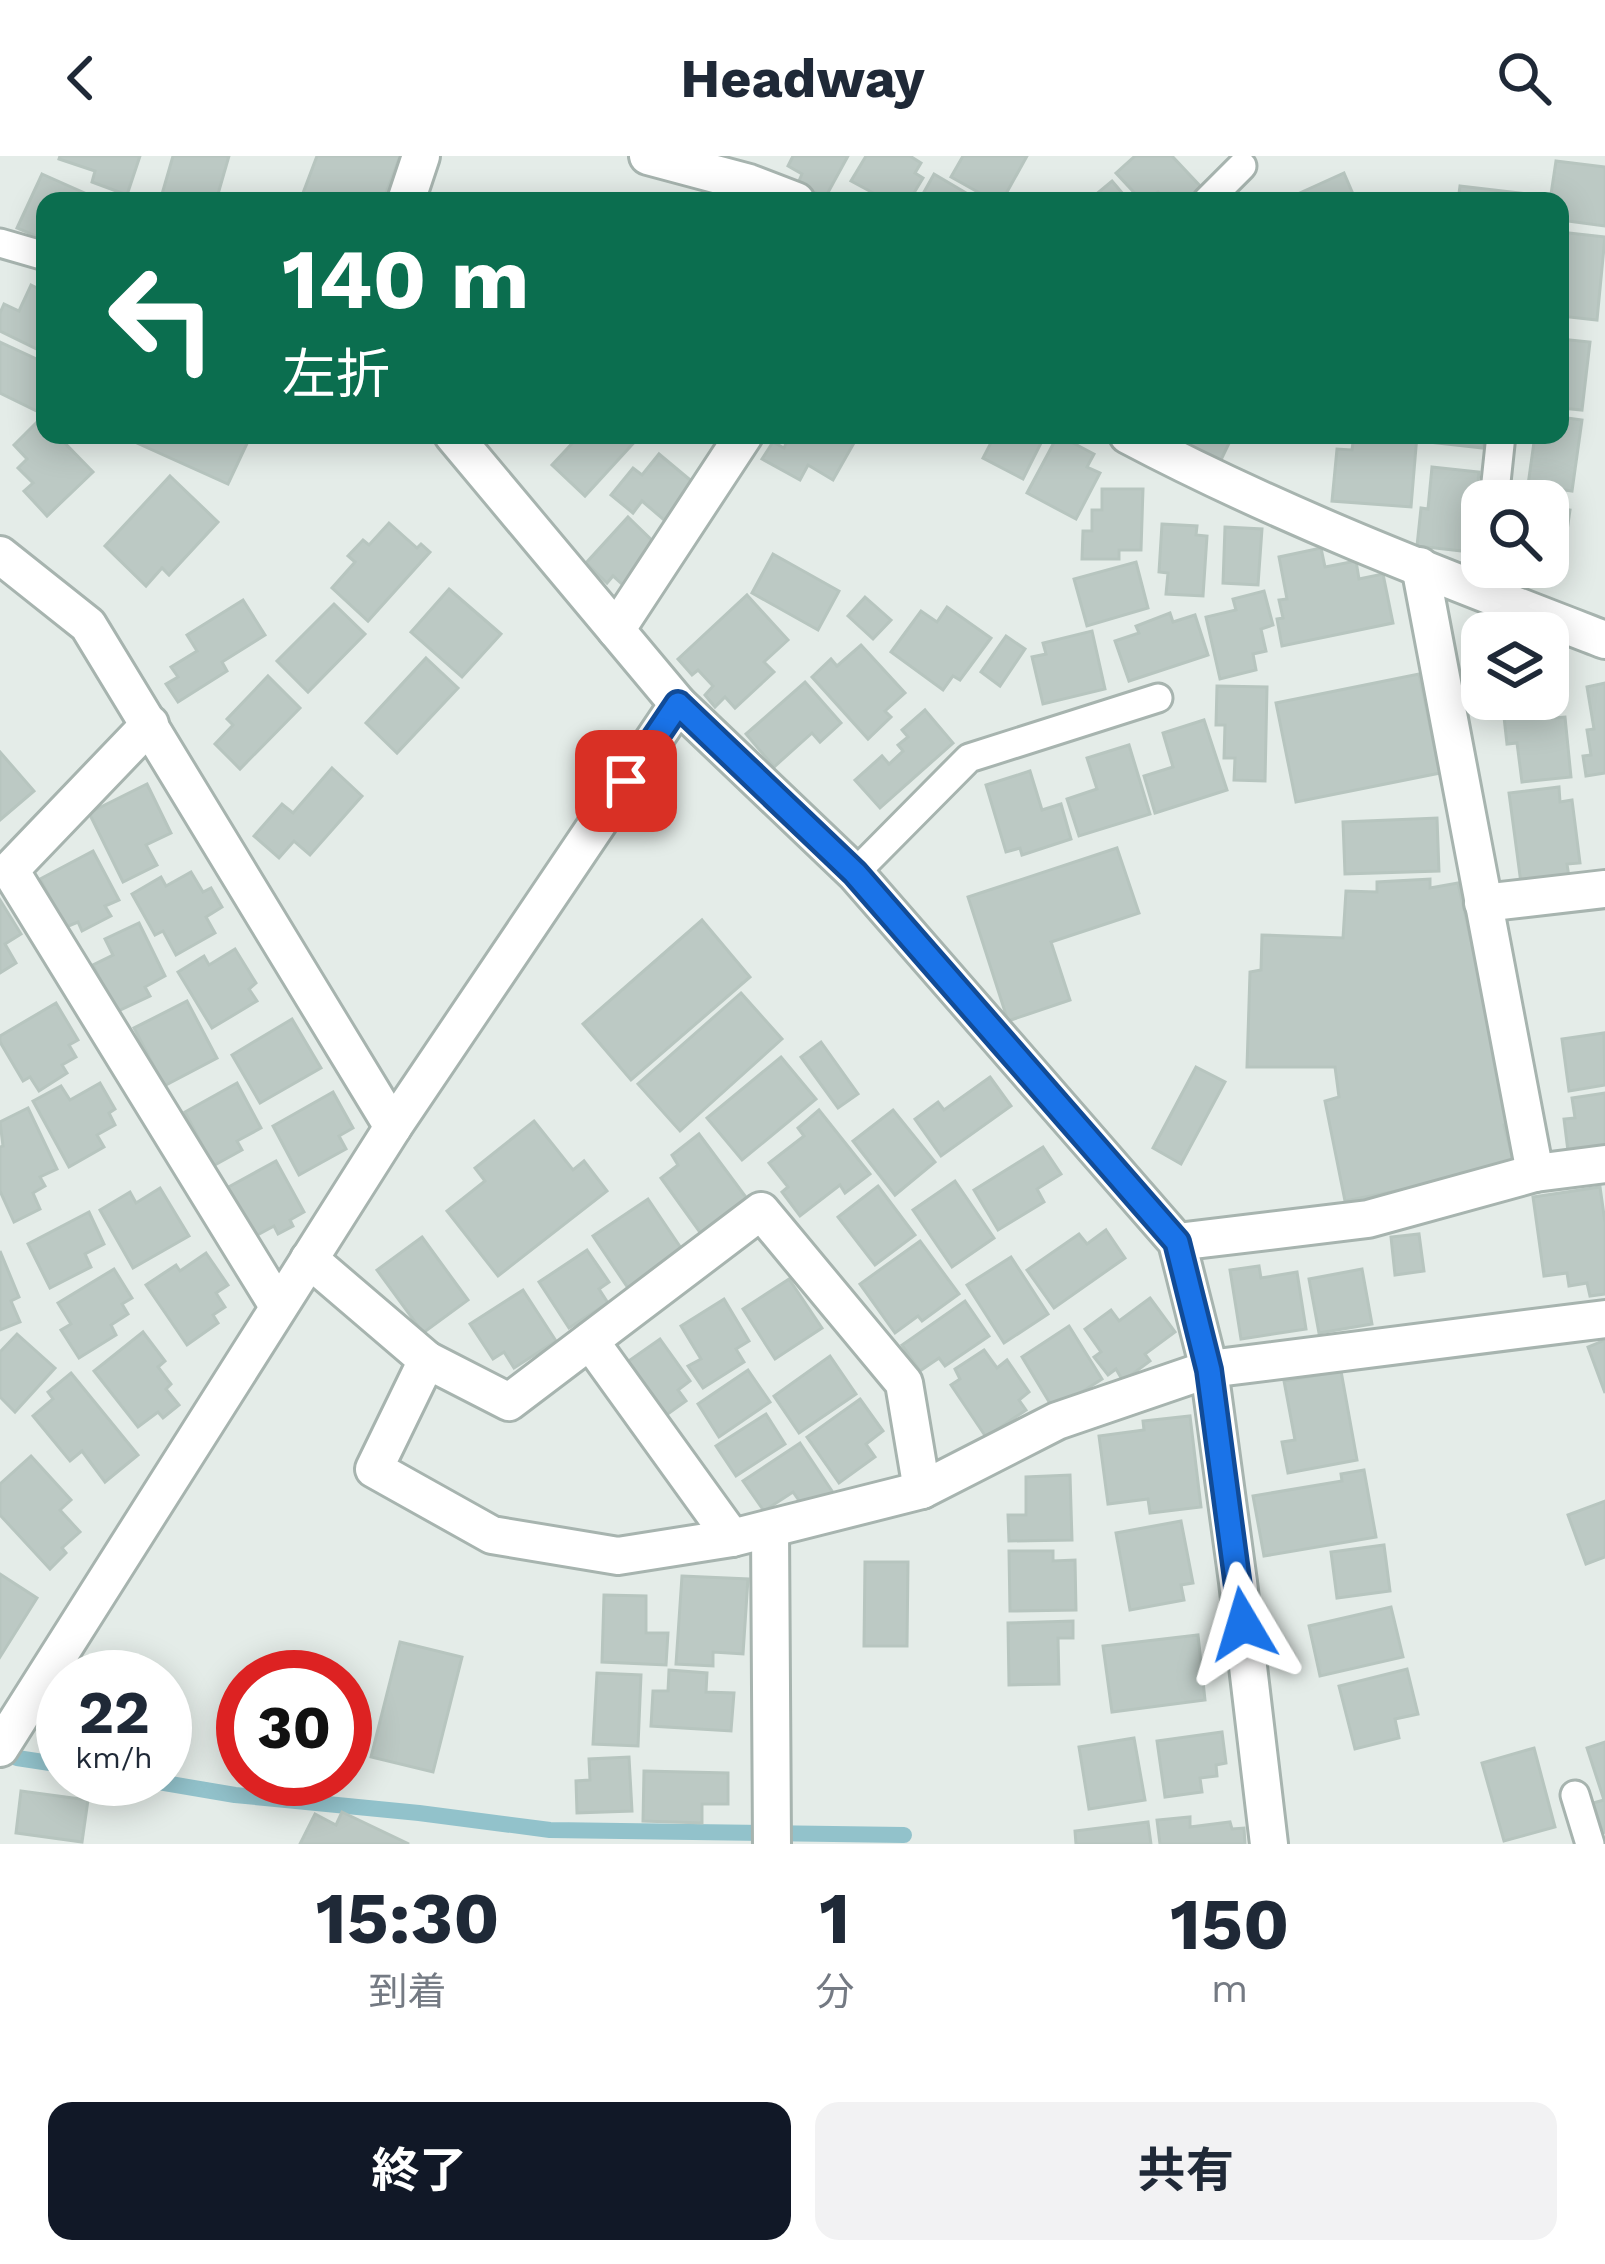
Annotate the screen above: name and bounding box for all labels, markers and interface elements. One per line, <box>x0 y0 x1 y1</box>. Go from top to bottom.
icon: back <box>48 45 114 111</box>
icon: search <box>1491 45 1557 111</box>
text: Headway <box>680 47 925 110</box>
text: 140 m <box>282 230 530 328</box>
icon: left <box>84 240 240 396</box>
text: 左折 <box>282 343 390 406</box>
map controls <box>1461 480 1569 720</box>
button: search <box>1461 480 1569 588</box>
button: layers <box>1461 612 1569 720</box>
pin <box>575 730 677 832</box>
icon: arrive <box>593 748 659 814</box>
position arrow <box>1180 1561 1306 1687</box>
speed limit sign: 30 <box>216 1650 372 1806</box>
text: 22 <box>78 1677 150 1748</box>
text: km/h <box>75 1740 153 1775</box>
text: 15:30 <box>316 1876 500 1960</box>
text: 1 <box>819 1876 850 1960</box>
text: 150 <box>1170 1882 1289 1966</box>
text: m <box>1211 1966 1248 2011</box>
text: 到着 <box>369 1969 447 2014</box>
text: 分 <box>815 1969 854 2014</box>
button: 終了 <box>48 2102 791 2240</box>
button: 共有 <box>815 2102 1557 2240</box>

